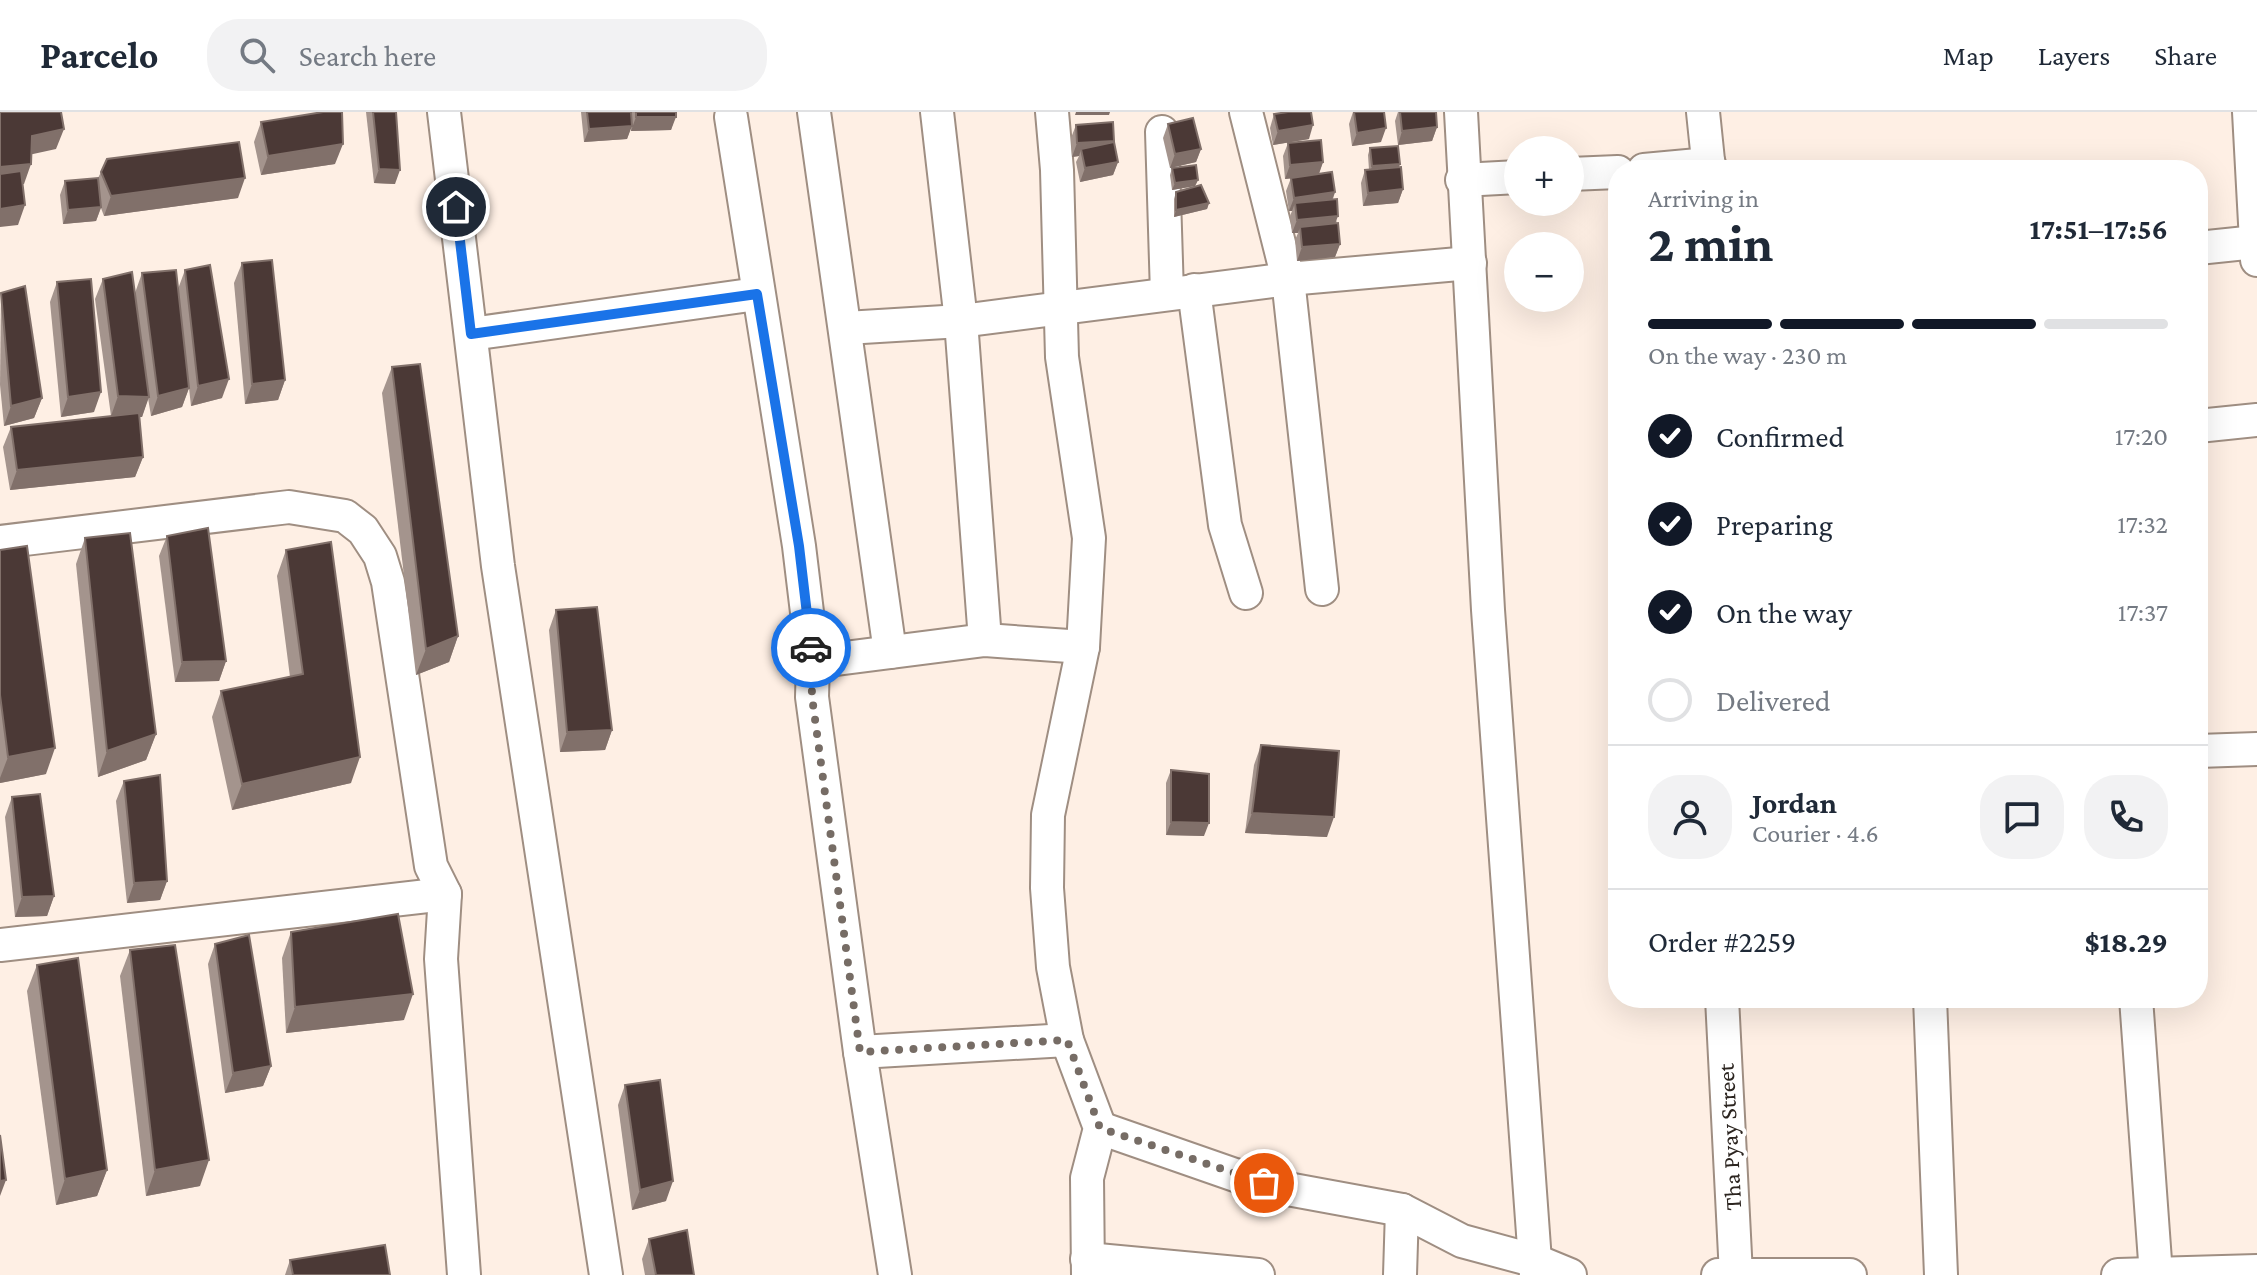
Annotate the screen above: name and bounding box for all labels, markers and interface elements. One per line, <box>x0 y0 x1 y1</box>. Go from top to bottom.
search box <box>207 19 767 91</box>
icon: search <box>235 33 279 77</box>
text: Parcelo <box>40 34 159 76</box>
text: Search here <box>299 39 436 72</box>
text: Map <box>1943 40 1994 71</box>
text: Layers <box>2038 40 2110 71</box>
text: Share <box>2154 40 2217 71</box>
map controls <box>1504 136 1584 312</box>
button: + <box>1504 136 1584 216</box>
pin <box>422 173 490 241</box>
text: Arriving in <box>1648 184 1759 213</box>
icon: home <box>434 185 478 229</box>
text: 17:51–17:56 <box>2029 212 2168 245</box>
text: 2 min <box>1648 214 1773 272</box>
button: − <box>1504 232 1584 312</box>
text: On the way · 230 m <box>1648 341 1847 370</box>
icon: check <box>1648 414 1692 458</box>
text: Confirmed <box>1716 420 1844 453</box>
text: 17:20 <box>2115 422 2168 451</box>
icon: check <box>1648 502 1692 546</box>
text: Preparing <box>1716 508 1833 541</box>
text: 17:32 <box>2117 510 2168 539</box>
icon: check <box>1648 590 1692 634</box>
text: On the way <box>1716 596 1852 629</box>
text: 17:37 <box>2118 598 2168 627</box>
courier <box>771 608 851 688</box>
icon: car <box>789 626 833 670</box>
text: Delivered <box>1716 684 1831 717</box>
button: person <box>1648 775 1732 859</box>
button: chat <box>1980 775 2064 859</box>
button: phone <box>2084 775 2168 859</box>
text: Jordan <box>1752 786 1837 819</box>
text: Courier · 4.6 <box>1752 819 1879 848</box>
text: Order #2259 <box>1648 925 1796 958</box>
text: $18.29 <box>2085 925 2168 958</box>
street label: Tha Pyay Street <box>1712 1062 1746 1211</box>
pin <box>1230 1149 1298 1217</box>
icon: bag <box>1242 1161 1286 1205</box>

